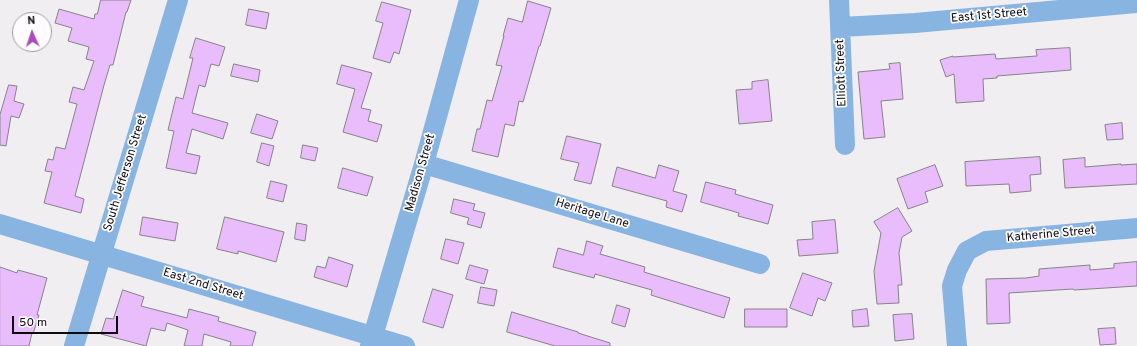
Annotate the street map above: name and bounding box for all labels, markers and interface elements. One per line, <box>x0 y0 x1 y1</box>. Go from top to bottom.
street label: East 1st Street <box>950 5 1028 27</box>
north arrow <box>12 12 52 52</box>
text: N <box>27 14 36 28</box>
street label: Elliott Street <box>834 39 850 107</box>
street label: South Jefferson Street <box>101 113 151 233</box>
street label: Madison Street <box>403 132 439 214</box>
street label: Heritage Lane <box>554 196 630 232</box>
street label: Katherine Street <box>1006 224 1096 246</box>
street label: East 2nd Street <box>161 266 245 304</box>
scale bar <box>14 308 120 334</box>
text: 50 m <box>19 315 47 331</box>

